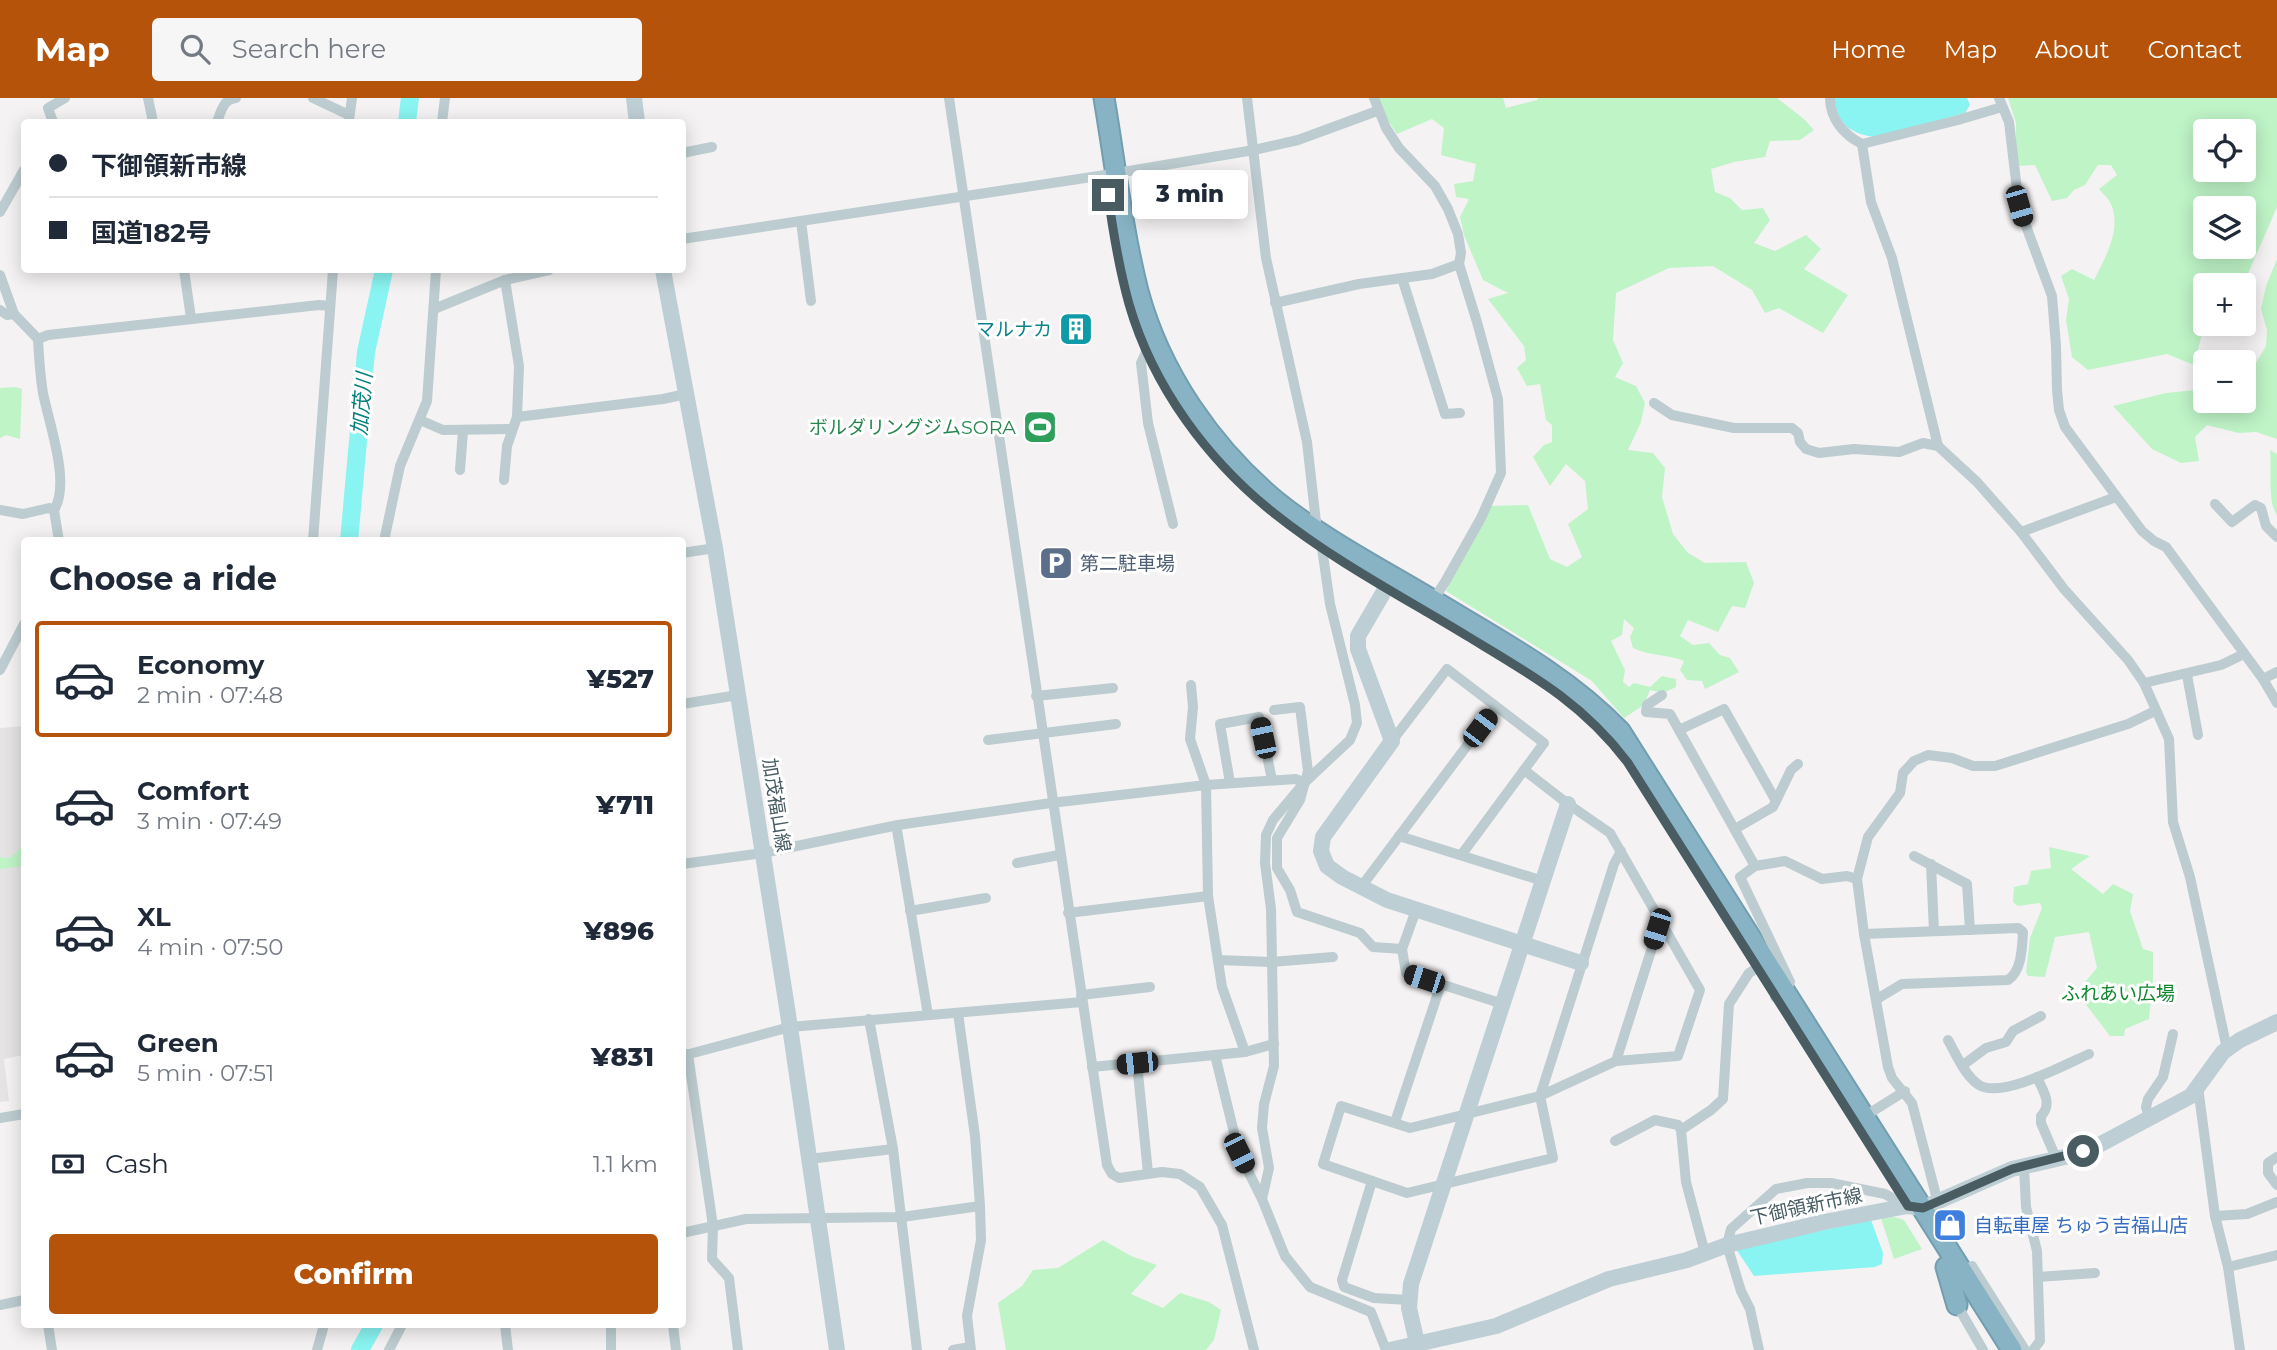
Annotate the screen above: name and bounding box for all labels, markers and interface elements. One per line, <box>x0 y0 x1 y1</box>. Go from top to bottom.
search box <box>152 18 642 81</box>
text: Map <box>35 29 110 69</box>
icon: search <box>176 30 214 68</box>
text: Search here <box>232 33 386 65</box>
text: Home <box>1831 35 1906 64</box>
text: Map <box>1944 35 1997 64</box>
text: About <box>2035 35 2109 64</box>
text: Contact <box>2147 35 2242 64</box>
map controls <box>2193 119 2256 413</box>
button: locate <box>2193 119 2256 182</box>
text: 下御領新市線 <box>91 150 247 182</box>
callout: 3 min <box>1132 170 1248 220</box>
route end <box>1092 179 1124 211</box>
text: 3 min <box>1156 180 1224 208</box>
car <box>2004 183 2035 229</box>
button: layers <box>2193 196 2256 259</box>
text: 国道182号 <box>91 217 212 249</box>
button: + <box>2193 273 2256 336</box>
building icon: マルナカ <box>1057 310 1095 348</box>
place label: マルナカ <box>976 318 1052 341</box>
button: − <box>2193 350 2256 413</box>
water label: 加茂川 <box>346 369 377 436</box>
sports icon: ボルダリングジムSORA <box>1021 408 1059 446</box>
place label: ボルダリングジムSORA <box>809 416 1016 439</box>
parking icon: 第二駐車場 <box>1037 544 1075 582</box>
place label: 第二駐車場 <box>1080 552 1175 575</box>
text: Choose a ride <box>49 559 277 598</box>
icon: car <box>53 648 116 711</box>
text: Economy <box>137 649 264 681</box>
text: ¥527 <box>587 663 654 695</box>
text: 2 min · 07:48 <box>137 681 283 709</box>
car <box>1459 705 1502 751</box>
car <box>1249 715 1278 761</box>
street label: 加茂福山線 <box>758 756 795 854</box>
icon: car <box>53 774 116 837</box>
text: Comfort <box>137 775 249 807</box>
text: ¥711 <box>596 789 654 821</box>
text: 3 min · 07:49 <box>137 807 282 835</box>
icon: car <box>53 900 116 963</box>
text: XL <box>137 901 171 933</box>
car <box>1641 906 1674 952</box>
text: ¥896 <box>584 915 654 947</box>
text: 4 min · 07:50 <box>137 933 283 961</box>
car <box>1401 963 1448 995</box>
park label: ふれあい広場 <box>2061 982 2175 1005</box>
icon: car <box>53 1026 116 1089</box>
text: Green <box>137 1027 219 1059</box>
text: ¥831 <box>591 1041 654 1073</box>
car <box>1116 1050 1159 1076</box>
text: 5 min · 07:51 <box>137 1059 274 1087</box>
car <box>1221 1130 1258 1176</box>
route start <box>2067 1135 2099 1167</box>
icon: cash <box>49 1145 87 1183</box>
text: Cash <box>105 1148 169 1180</box>
text: 1.1 km <box>593 1150 658 1178</box>
street label: 下御領新市線 <box>1748 1183 1864 1230</box>
shop icon: 自転車屋 ちゅう吉福山店 <box>1931 1206 1969 1244</box>
place label: 自転車屋 ちゅう吉福山店 <box>1974 1214 2188 1237</box>
button: Confirm <box>49 1234 658 1314</box>

